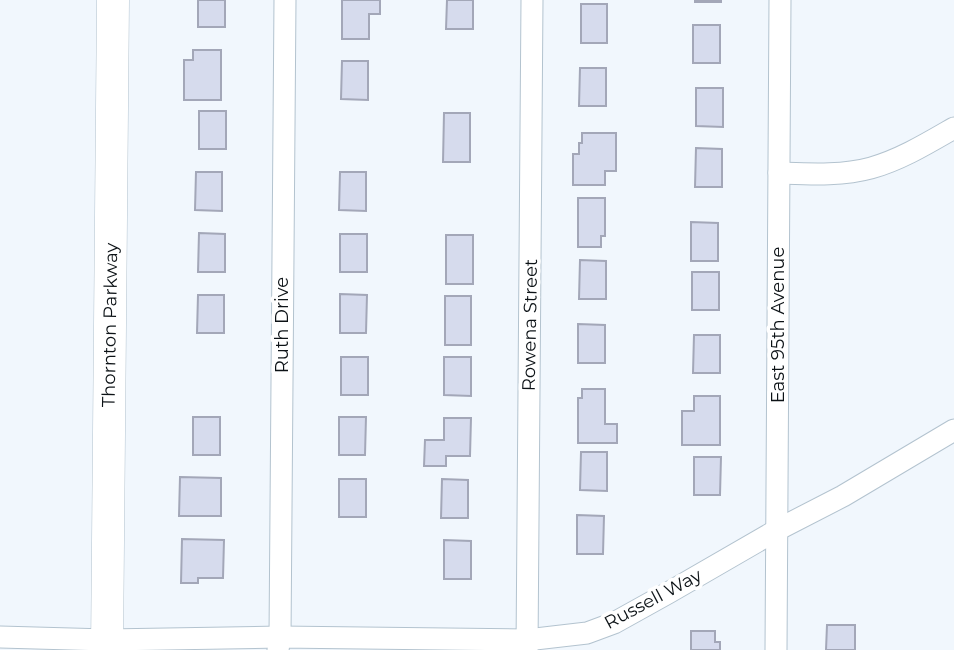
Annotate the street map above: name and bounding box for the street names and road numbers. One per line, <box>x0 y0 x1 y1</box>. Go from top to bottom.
street label: Thornton Parkway <box>98 242 122 407</box>
street label: East 95th Avenue <box>767 247 789 403</box>
street label: Rowena Street <box>518 259 542 391</box>
street label: Ruth Drive <box>271 277 293 373</box>
street label: Russell Way <box>601 564 706 634</box>

